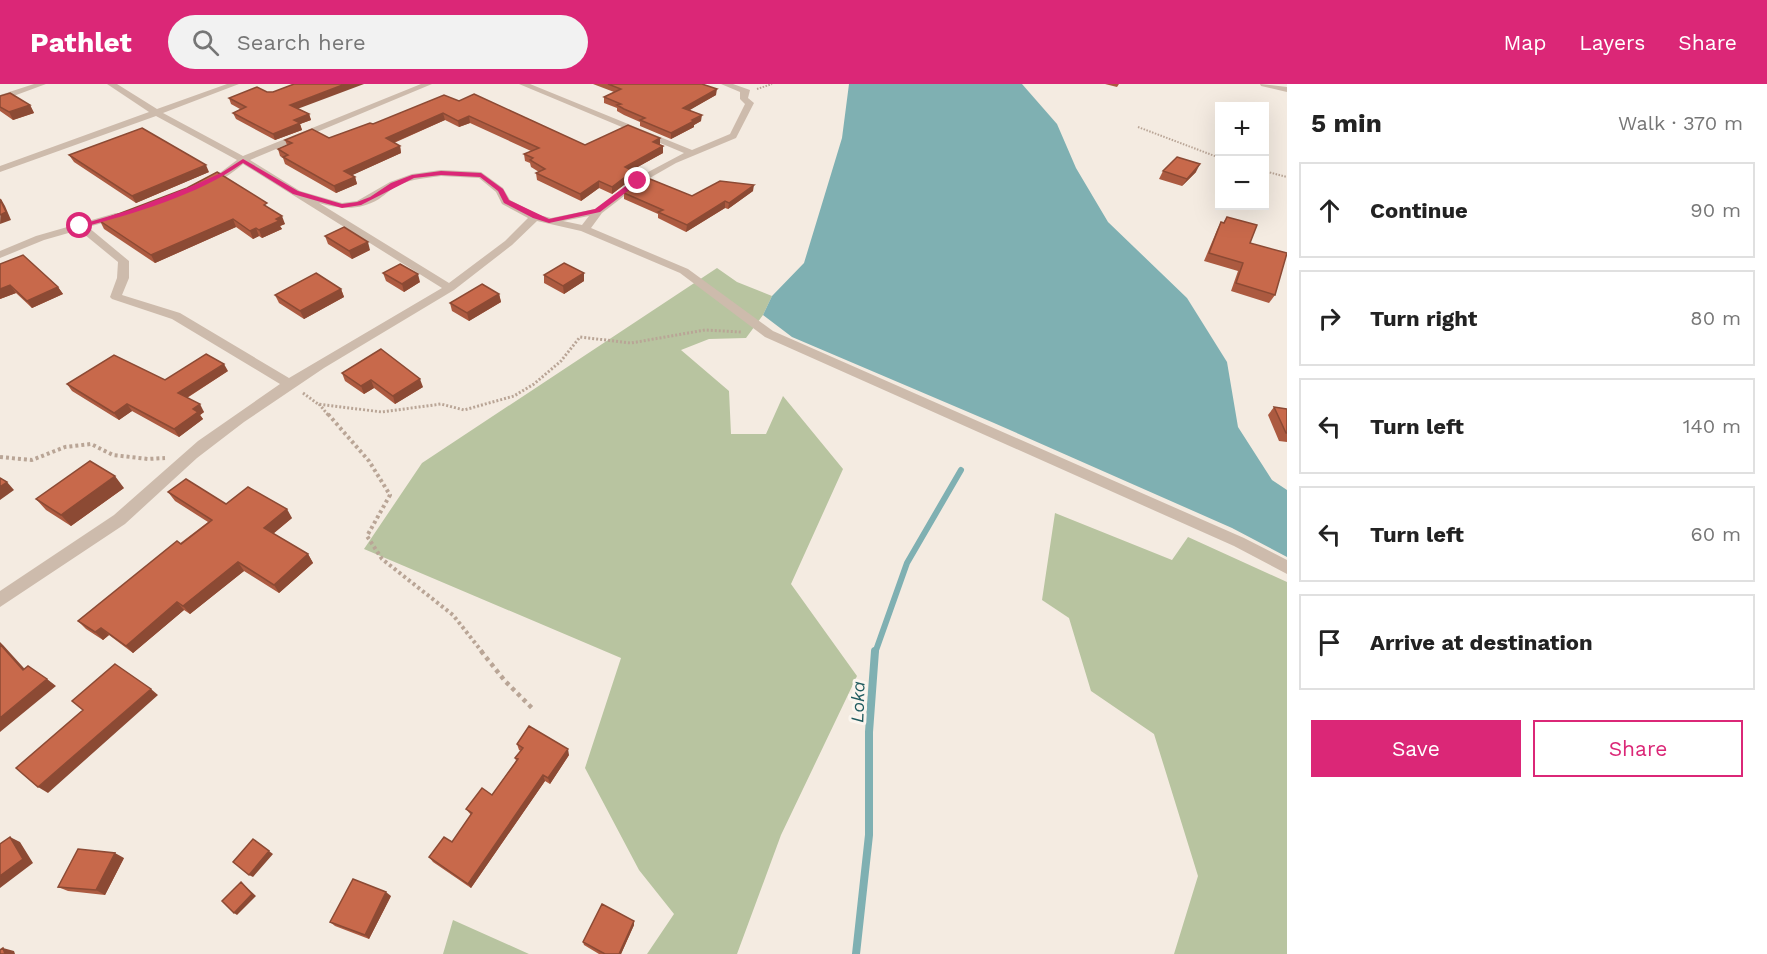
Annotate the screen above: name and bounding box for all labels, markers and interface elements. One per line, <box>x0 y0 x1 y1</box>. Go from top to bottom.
search box <box>168 15 588 69</box>
text: Pathlet <box>30 26 132 59</box>
icon: search <box>189 26 222 59</box>
text: Search here <box>237 30 366 55</box>
text: Map <box>1503 30 1546 55</box>
text: Layers <box>1579 30 1645 55</box>
text: Share <box>1678 30 1737 55</box>
map controls <box>1215 102 1269 210</box>
button: + <box>1215 102 1269 156</box>
text: 5 min <box>1311 108 1382 138</box>
text: Walk · 370 m <box>1618 111 1743 135</box>
button: − <box>1215 156 1269 210</box>
route end <box>624 167 650 193</box>
icon: ahead <box>1313 194 1346 227</box>
text: Continue <box>1370 198 1468 223</box>
text: 90 m <box>1690 198 1741 222</box>
route start <box>66 212 92 238</box>
icon: right <box>1313 302 1346 335</box>
text: Turn right <box>1370 306 1477 331</box>
text: 80 m <box>1690 306 1741 330</box>
icon: left <box>1313 410 1346 443</box>
text: Turn left <box>1370 414 1464 439</box>
text: 140 m <box>1683 414 1741 438</box>
icon: left <box>1313 518 1346 551</box>
text: Turn left <box>1370 522 1464 547</box>
text: 60 m <box>1691 522 1741 546</box>
icon: arrive <box>1313 626 1346 659</box>
text: Arrive at destination <box>1370 630 1593 655</box>
water label: Loka <box>846 681 869 723</box>
button: Save <box>1311 720 1521 777</box>
button: Share <box>1533 720 1743 777</box>

